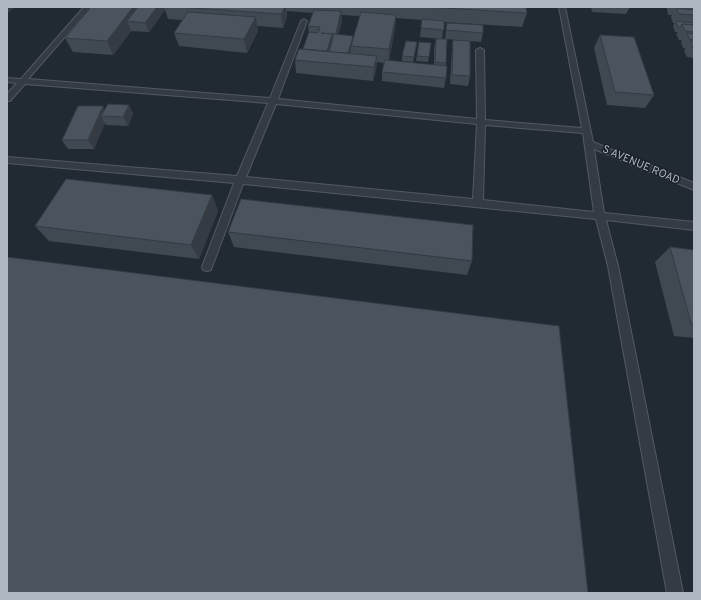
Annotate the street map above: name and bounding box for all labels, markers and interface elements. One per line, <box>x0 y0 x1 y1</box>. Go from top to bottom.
street label: S AVENUE ROAD <box>600 142 682 188</box>

